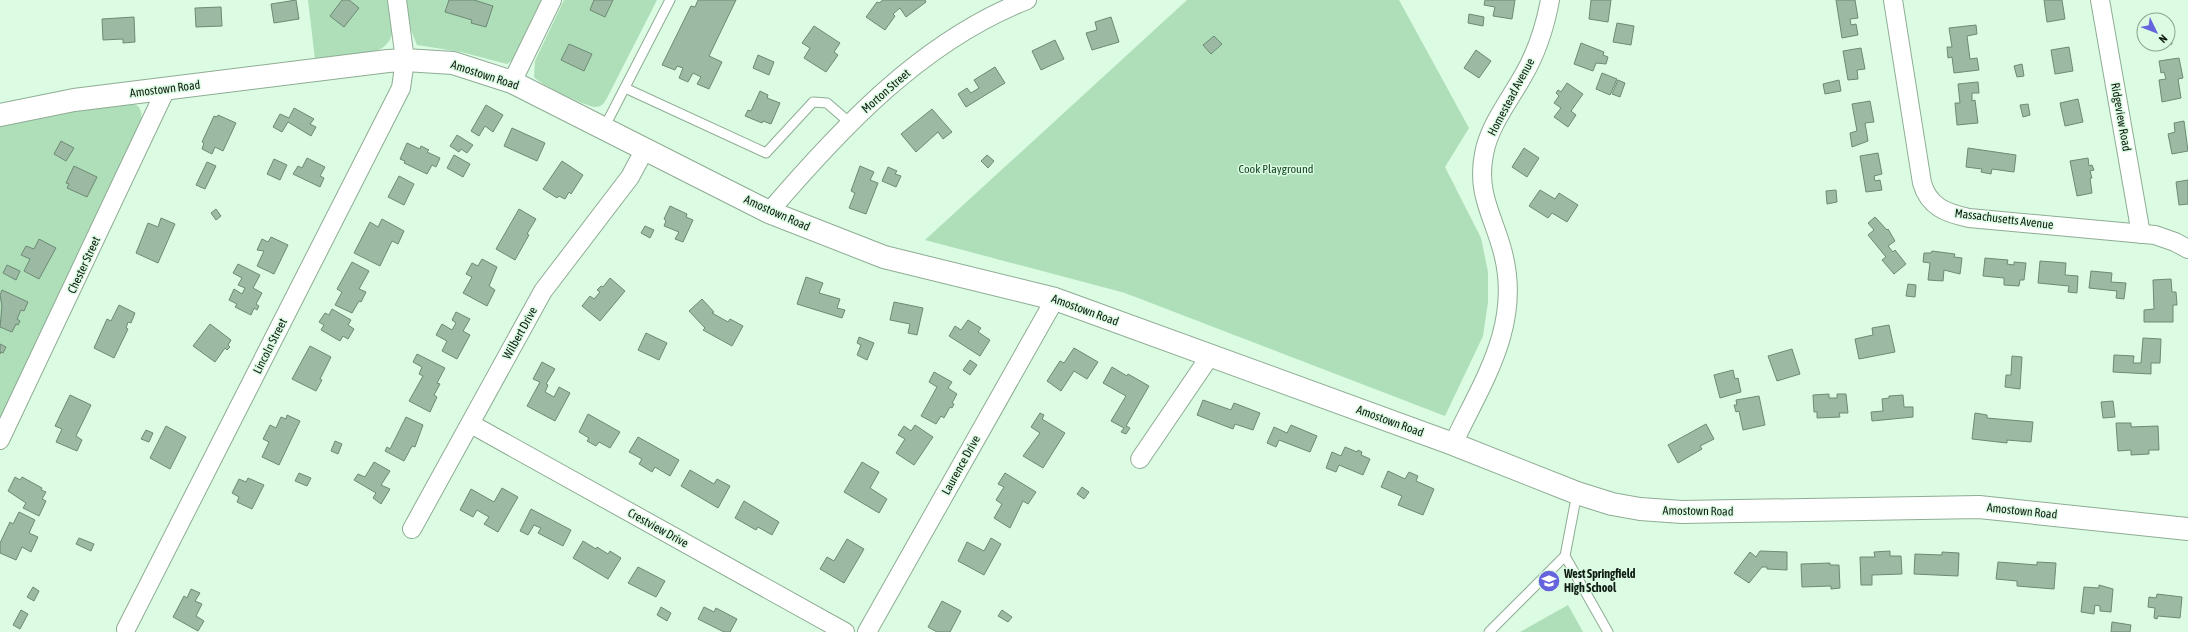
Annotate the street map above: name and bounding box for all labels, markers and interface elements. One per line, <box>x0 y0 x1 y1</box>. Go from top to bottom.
north arrow <box>2136 12 2176 52</box>
text: N <box>2157 32 2170 45</box>
street label: Homestead Avenue <box>1485 56 1537 138</box>
street label: Amostown Road <box>449 57 521 93</box>
street label: Morton Street <box>859 66 914 116</box>
street label: Amostown Road <box>129 78 201 100</box>
street label: Ridgeview Road <box>2108 82 2134 152</box>
park label: Cook Playground <box>1239 162 1313 176</box>
street label: Amostown Road <box>742 192 812 234</box>
street label: Massachusetts Avenue <box>1954 206 2054 232</box>
street label: Chester Street <box>65 234 104 296</box>
street label: Amostown Road <box>1049 291 1121 329</box>
street label: Wilbert Drive <box>500 304 540 362</box>
street label: Lincoln Street <box>250 315 290 376</box>
street label: Amostown Road <box>1354 402 1426 440</box>
street label: Laurence Drive <box>939 433 983 497</box>
street label: Amostown Road <box>1986 500 2058 522</box>
street label: Amostown Road <box>1662 503 1734 519</box>
street label: Crestview Drive <box>625 506 691 550</box>
place label: West Springfield High School <box>1563 567 1636 595</box>
school or university icon: West Springfield High School <box>1536 568 1562 594</box>

